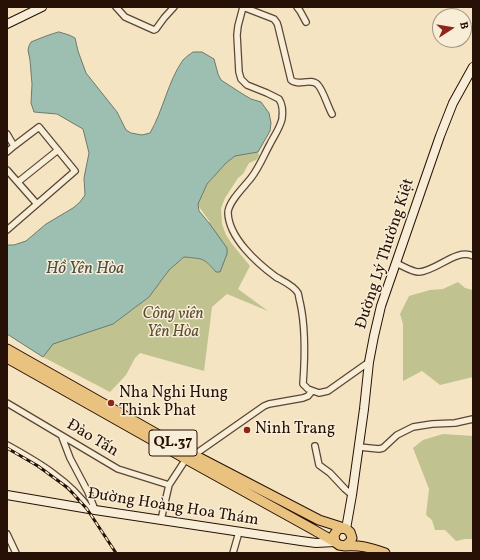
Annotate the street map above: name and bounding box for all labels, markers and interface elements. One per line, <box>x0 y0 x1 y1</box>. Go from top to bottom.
north arrow <box>432 8 472 48</box>
text: B <box>455 20 471 31</box>
street label: Đường Lý Thường Kiệt <box>353 176 419 332</box>
water label: Hồ Yên Hòa <box>46 260 124 280</box>
park label: Công viên Yên Hòa <box>142 305 204 343</box>
place label: Nha Nghi Hung Think Phat <box>119 384 228 422</box>
marker: Nha Nghi Hung Think Phat <box>106 398 116 408</box>
street label: Đào Tấn <box>63 416 121 462</box>
place label: Ninh Trang <box>255 420 335 440</box>
marker: Ninh Trang <box>242 425 252 435</box>
road number: QL.37 <box>149 430 197 456</box>
street label: Đường Hoàng Hoa Thám <box>86 485 260 531</box>

